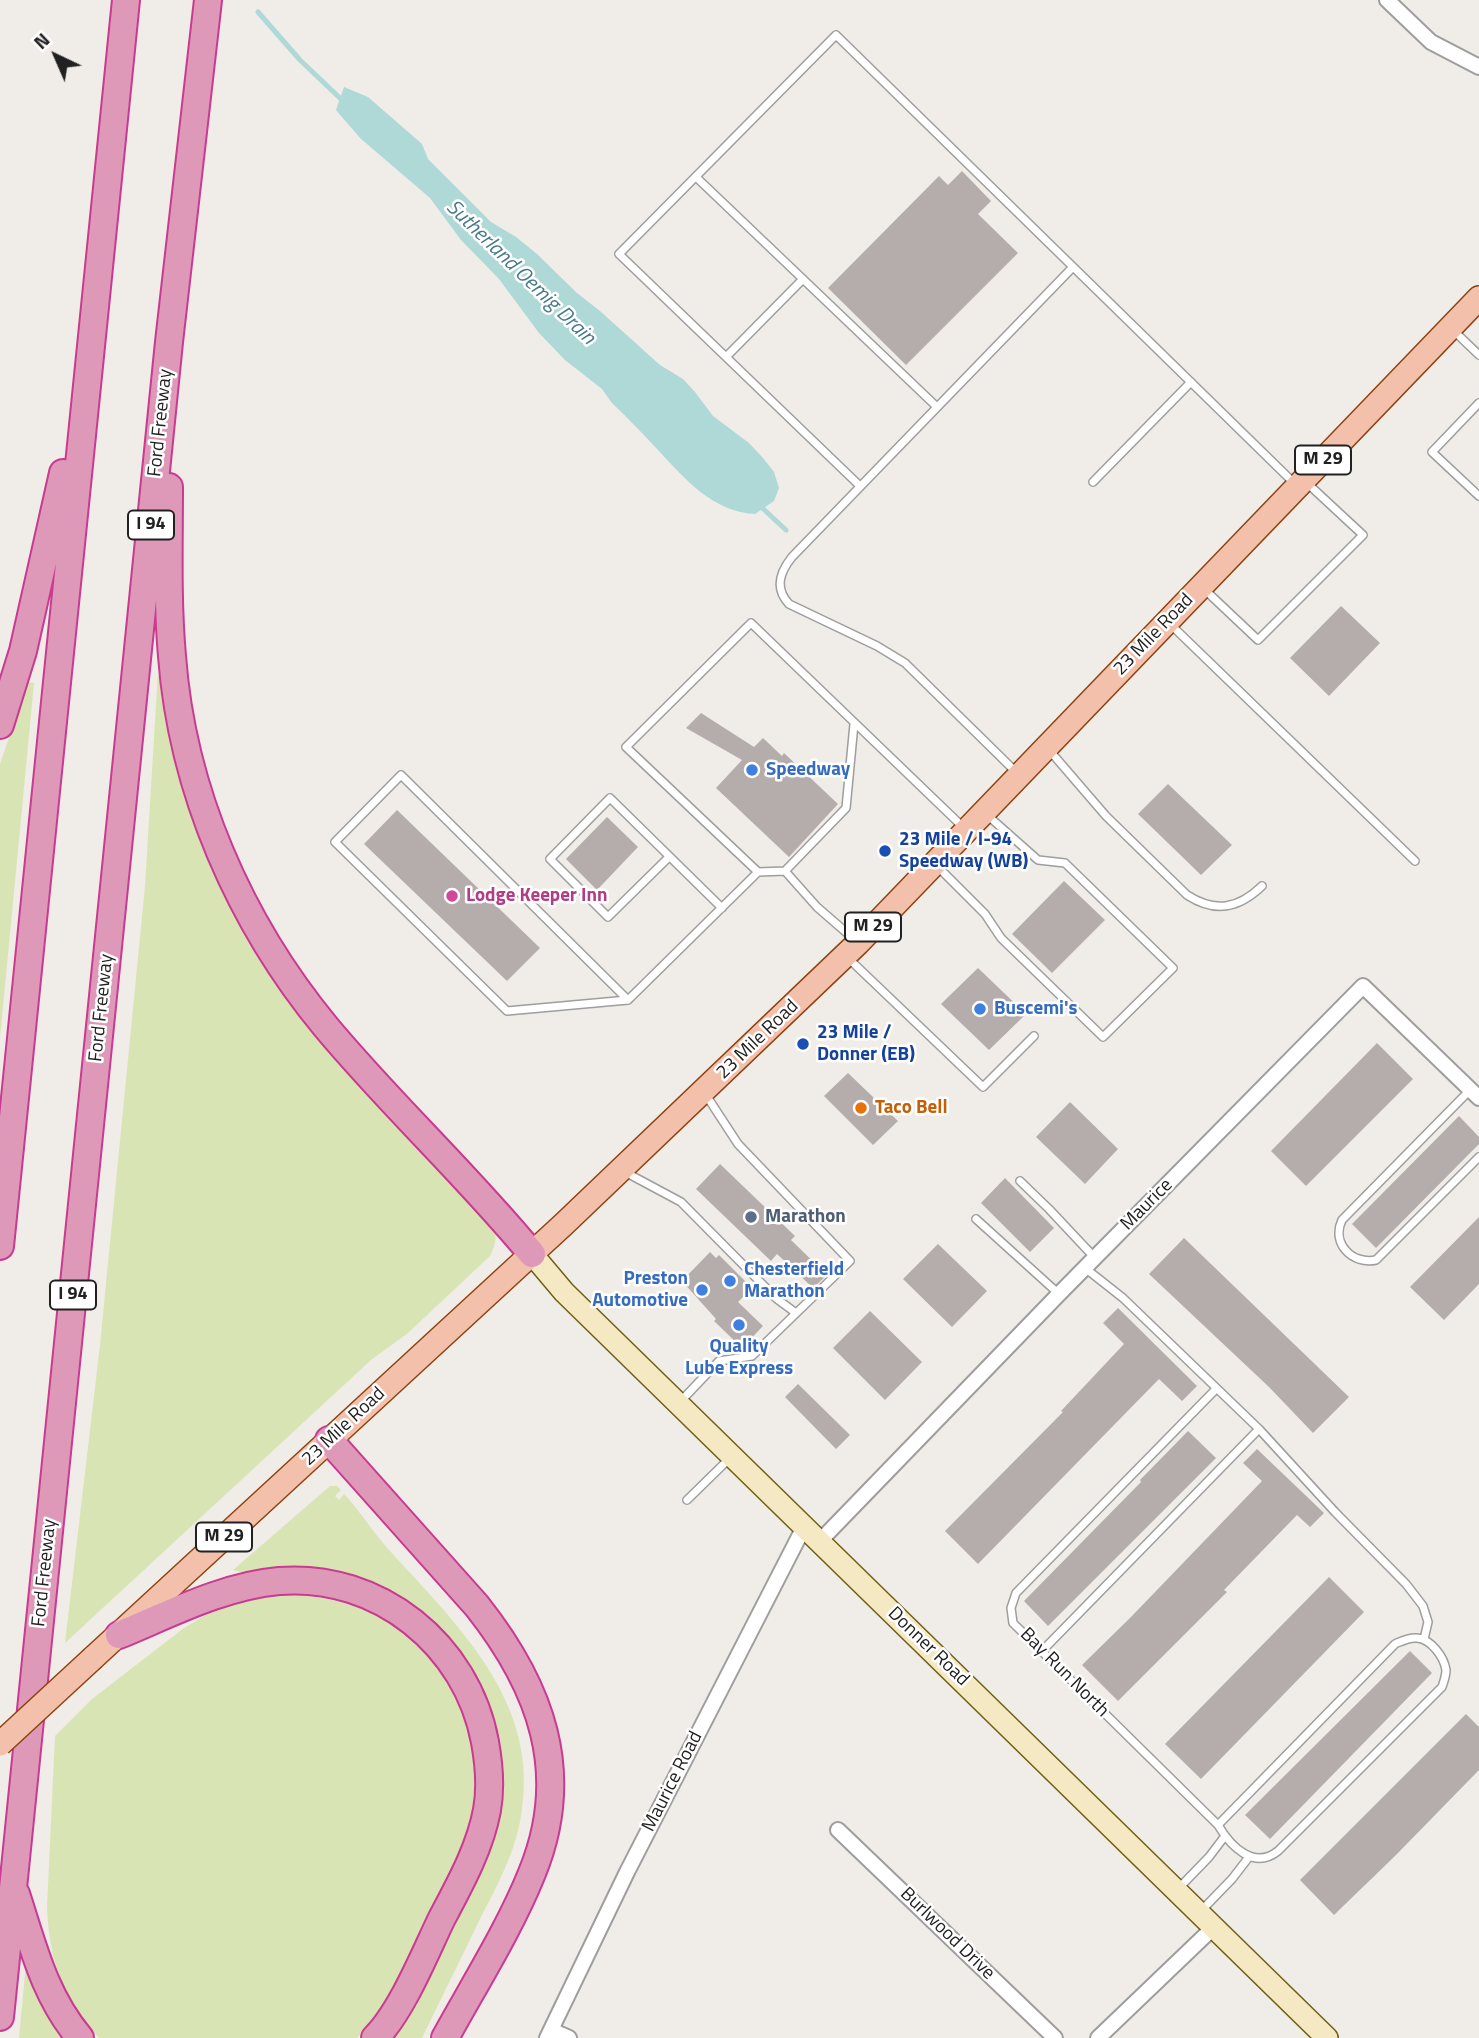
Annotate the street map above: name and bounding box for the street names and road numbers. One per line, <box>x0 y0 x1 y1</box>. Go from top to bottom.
street label: Ford Freeway <box>144 368 178 478</box>
road number: M 29 <box>1295 446 1351 474</box>
road number: I 94 <box>128 510 174 540</box>
street label: 23 Mile Road <box>1109 589 1199 681</box>
road number: M 29 <box>845 912 901 942</box>
street label: Ford Freeway <box>85 953 119 1063</box>
street label: 23 Mile Road <box>712 995 804 1085</box>
street label: Maurice <box>1116 1174 1178 1236</box>
road number: I 94 <box>50 1280 96 1310</box>
street label: 23 Mile Road <box>298 1383 390 1471</box>
street label: Ford Freeway <box>28 1518 62 1628</box>
road number: M 29 <box>196 1522 252 1552</box>
street label: Donner Road <box>883 1603 973 1691</box>
street label: Bay Run North <box>1015 1624 1113 1722</box>
street label: Maurice Road <box>638 1728 708 1836</box>
street label: Burlwood Drive <box>895 1883 999 1985</box>

